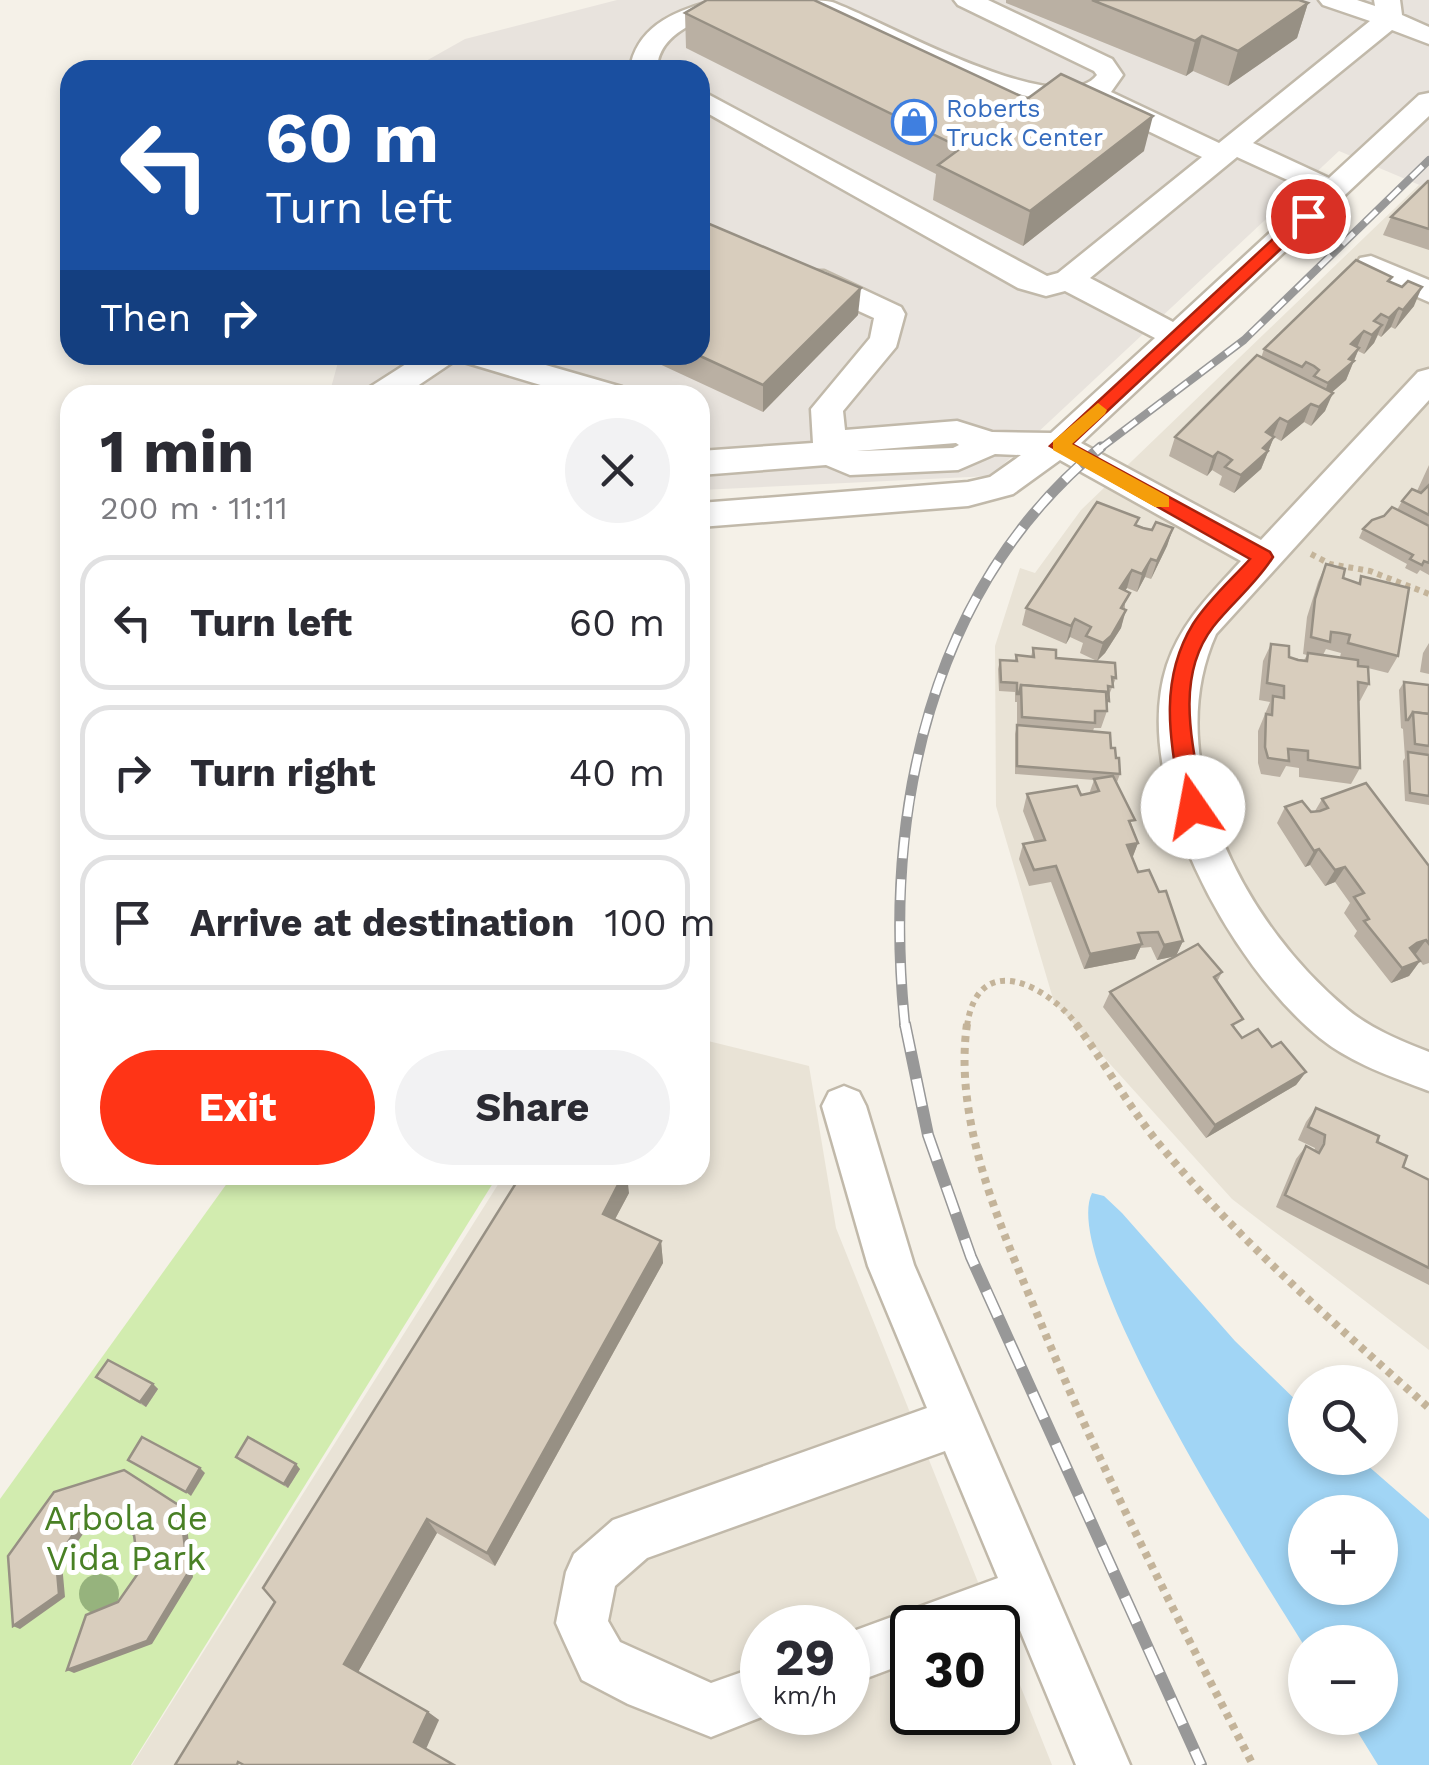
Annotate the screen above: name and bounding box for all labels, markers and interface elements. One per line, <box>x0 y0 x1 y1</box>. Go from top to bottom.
place label: Roberts Truck Center <box>946 94 1103 152</box>
text: 60 m <box>265 97 439 179</box>
shop icon: Roberts Truck Center <box>891 99 937 145</box>
icon: left <box>100 100 230 230</box>
pin <box>1266 174 1351 259</box>
text: Turn left <box>265 181 452 234</box>
icon: arrive <box>1281 189 1336 244</box>
icon: right <box>211 290 266 345</box>
text: Then <box>100 296 191 340</box>
text: 1 min <box>100 416 254 487</box>
button: close <box>565 418 670 523</box>
text: 200 m · 11:11 <box>100 489 288 527</box>
icon: left <box>105 595 160 650</box>
text: Turn left <box>190 601 352 645</box>
text: 60 m <box>569 601 665 645</box>
icon: right <box>105 745 160 800</box>
text: Turn right <box>190 751 376 795</box>
text: 40 m <box>569 751 665 795</box>
position arrow <box>1141 755 1245 859</box>
icon: arrive <box>105 895 160 950</box>
text: Arrive at destination <box>190 901 575 945</box>
text: 100 m <box>605 901 716 945</box>
button: Exit <box>100 1050 375 1165</box>
button: Share <box>395 1050 670 1165</box>
map controls <box>1288 1365 1398 1735</box>
button: search <box>1288 1365 1398 1475</box>
button: + <box>1288 1495 1398 1605</box>
park label: Arbola de Vida Park <box>44 1497 208 1579</box>
speed limit sign: 30 <box>890 1605 1020 1735</box>
button: − <box>1288 1625 1398 1735</box>
text: 29 <box>775 1628 835 1687</box>
text: km/h <box>773 1681 837 1710</box>

